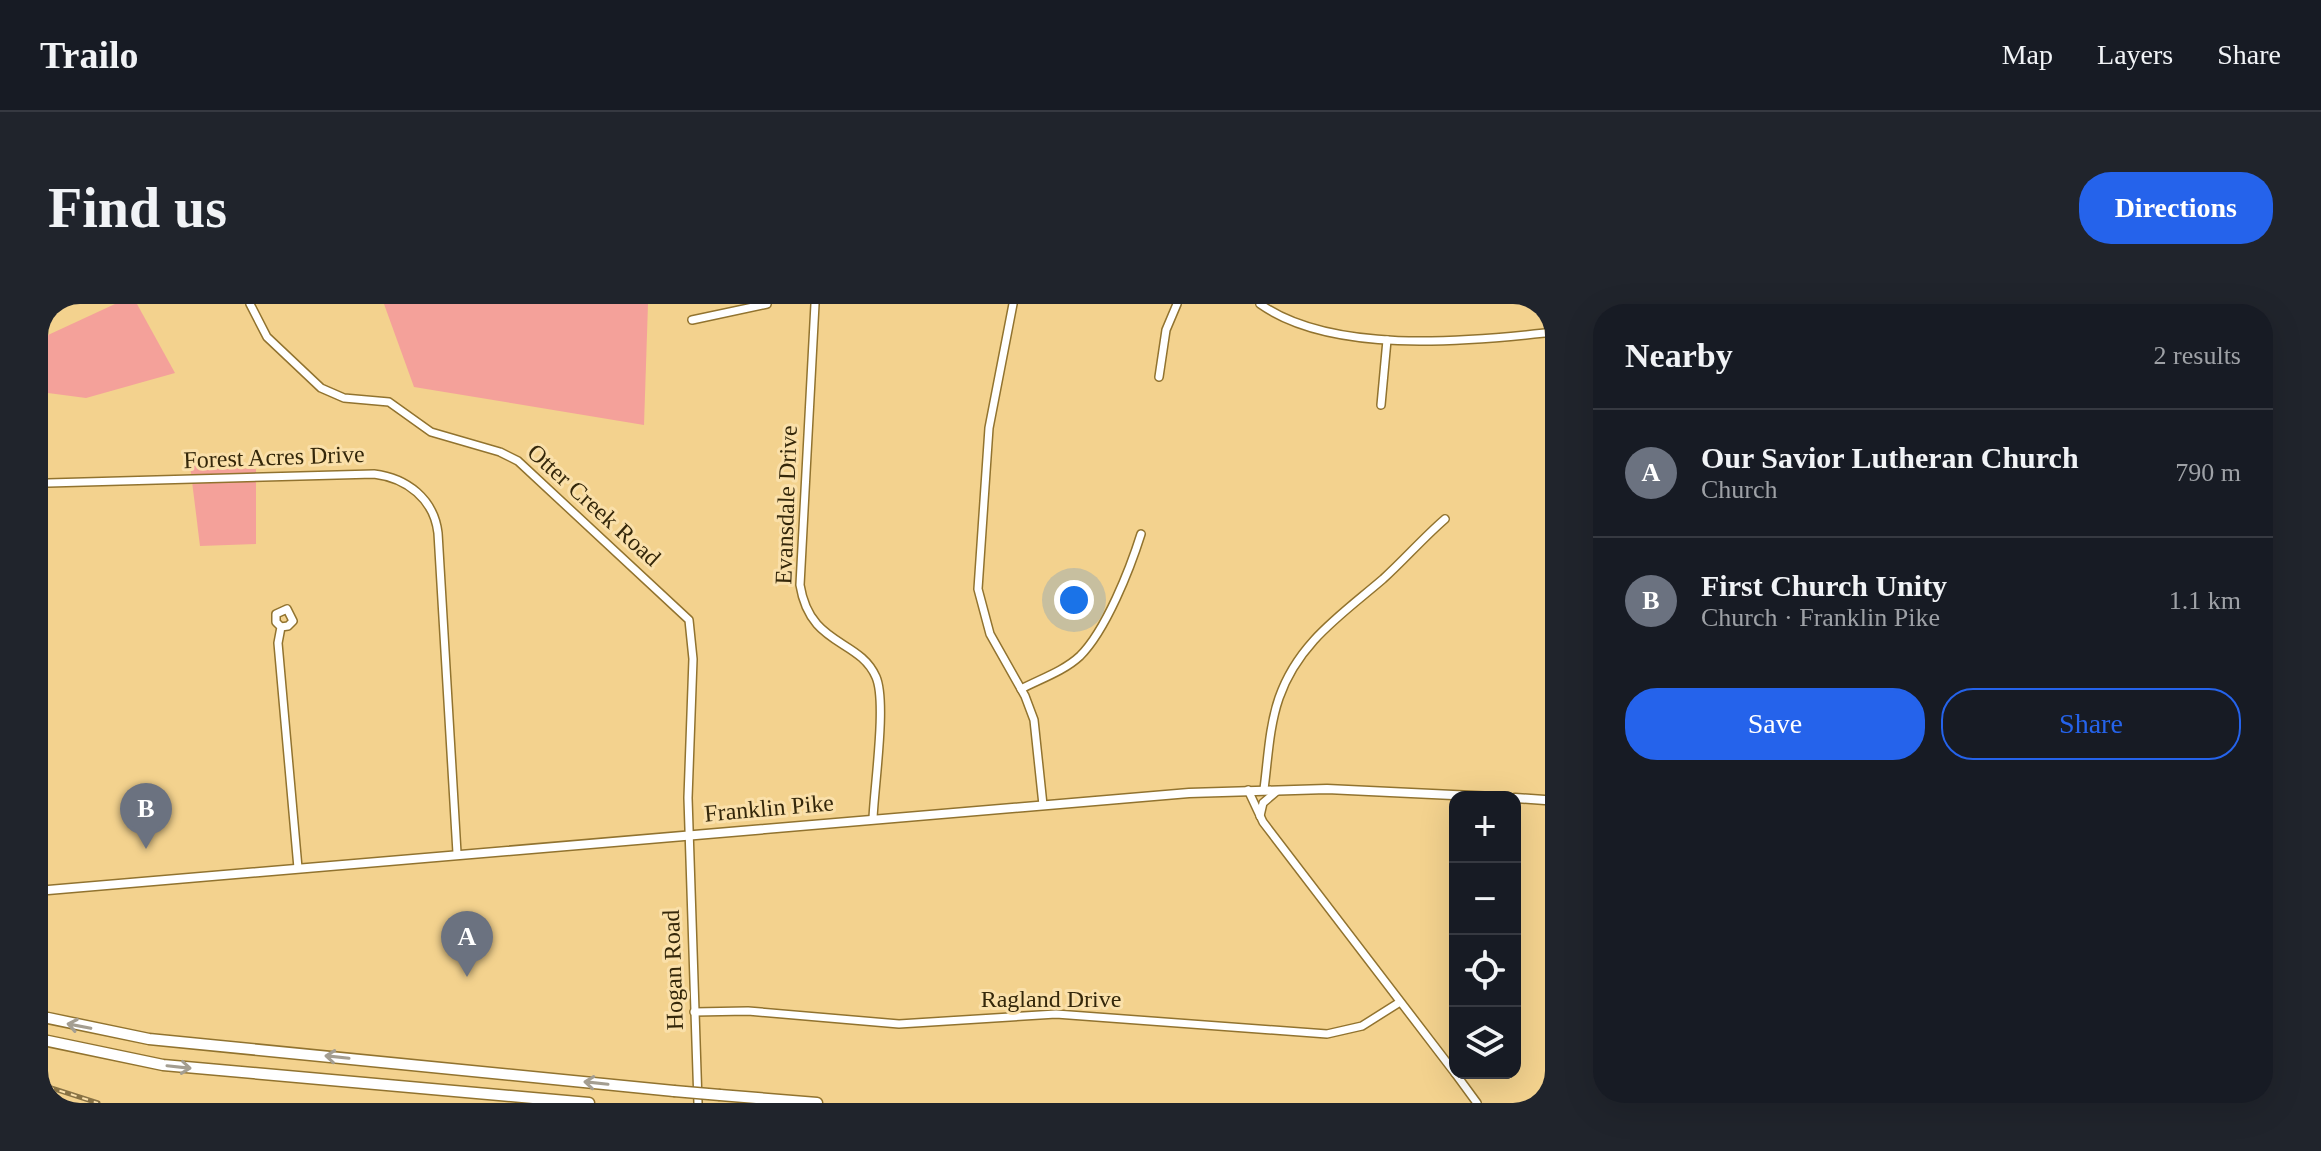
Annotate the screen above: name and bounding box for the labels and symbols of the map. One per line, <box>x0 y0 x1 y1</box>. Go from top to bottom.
street label: Evansdale Drive <box>770 425 802 585</box>
street label: Otter Creek Road <box>522 439 666 571</box>
street label: Forest Acres Drive <box>183 441 365 473</box>
your location <box>1054 580 1094 620</box>
pin: B <box>120 783 172 849</box>
street label: Franklin Pike <box>703 789 835 827</box>
street label: Hogan Road <box>658 909 688 1031</box>
pin: A <box>441 911 493 977</box>
street label: Ragland Drive <box>981 986 1121 1012</box>
one-way arrow <box>67 1018 93 1033</box>
one-way arrow <box>324 1050 351 1065</box>
one-way arrow <box>165 1060 192 1075</box>
one-way arrow <box>583 1076 610 1091</box>

